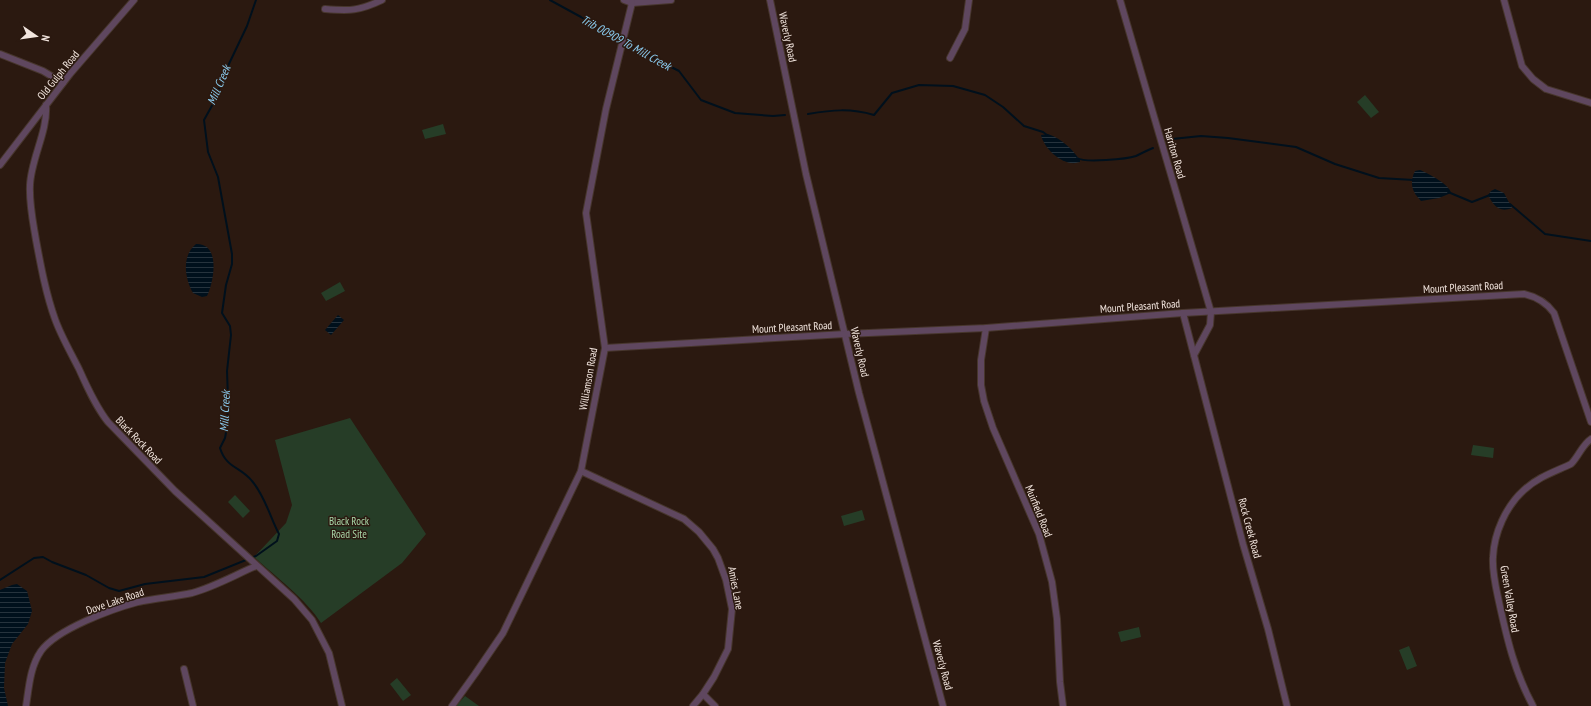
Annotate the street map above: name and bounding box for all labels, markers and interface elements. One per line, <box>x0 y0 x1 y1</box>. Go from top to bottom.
street label: Waverly Road <box>776 11 800 63</box>
water label: Trib 00909 To Mill Creek <box>579 12 675 74</box>
north arrow <box>16 16 56 56</box>
text: N <box>38 34 53 43</box>
street label: Old Gulph Road <box>34 47 82 102</box>
water label: Mill Creek <box>204 62 234 107</box>
street label: Harriton Road <box>1161 126 1189 180</box>
street label: Mount Pleasant Road <box>1423 278 1504 296</box>
street label: Mount Pleasant Road <box>1099 296 1181 316</box>
street label: Mount Pleasant Road <box>752 318 833 336</box>
street label: Waverly Road <box>847 326 873 379</box>
street label: Williamson Road <box>576 346 600 411</box>
water label: Mill Creek <box>216 389 233 432</box>
street label: Black Rock Road <box>113 413 165 467</box>
street label: Muirfield Road <box>1022 483 1056 539</box>
street label: Rock Creek Road <box>1235 496 1265 560</box>
park label: Black Rock Road Site <box>329 514 370 541</box>
street label: Green Valley Road <box>1497 564 1523 634</box>
street label: Amies Lane <box>725 565 747 611</box>
street label: Dove Lake Road <box>84 585 146 617</box>
street label: Waverly Road <box>930 639 956 692</box>

